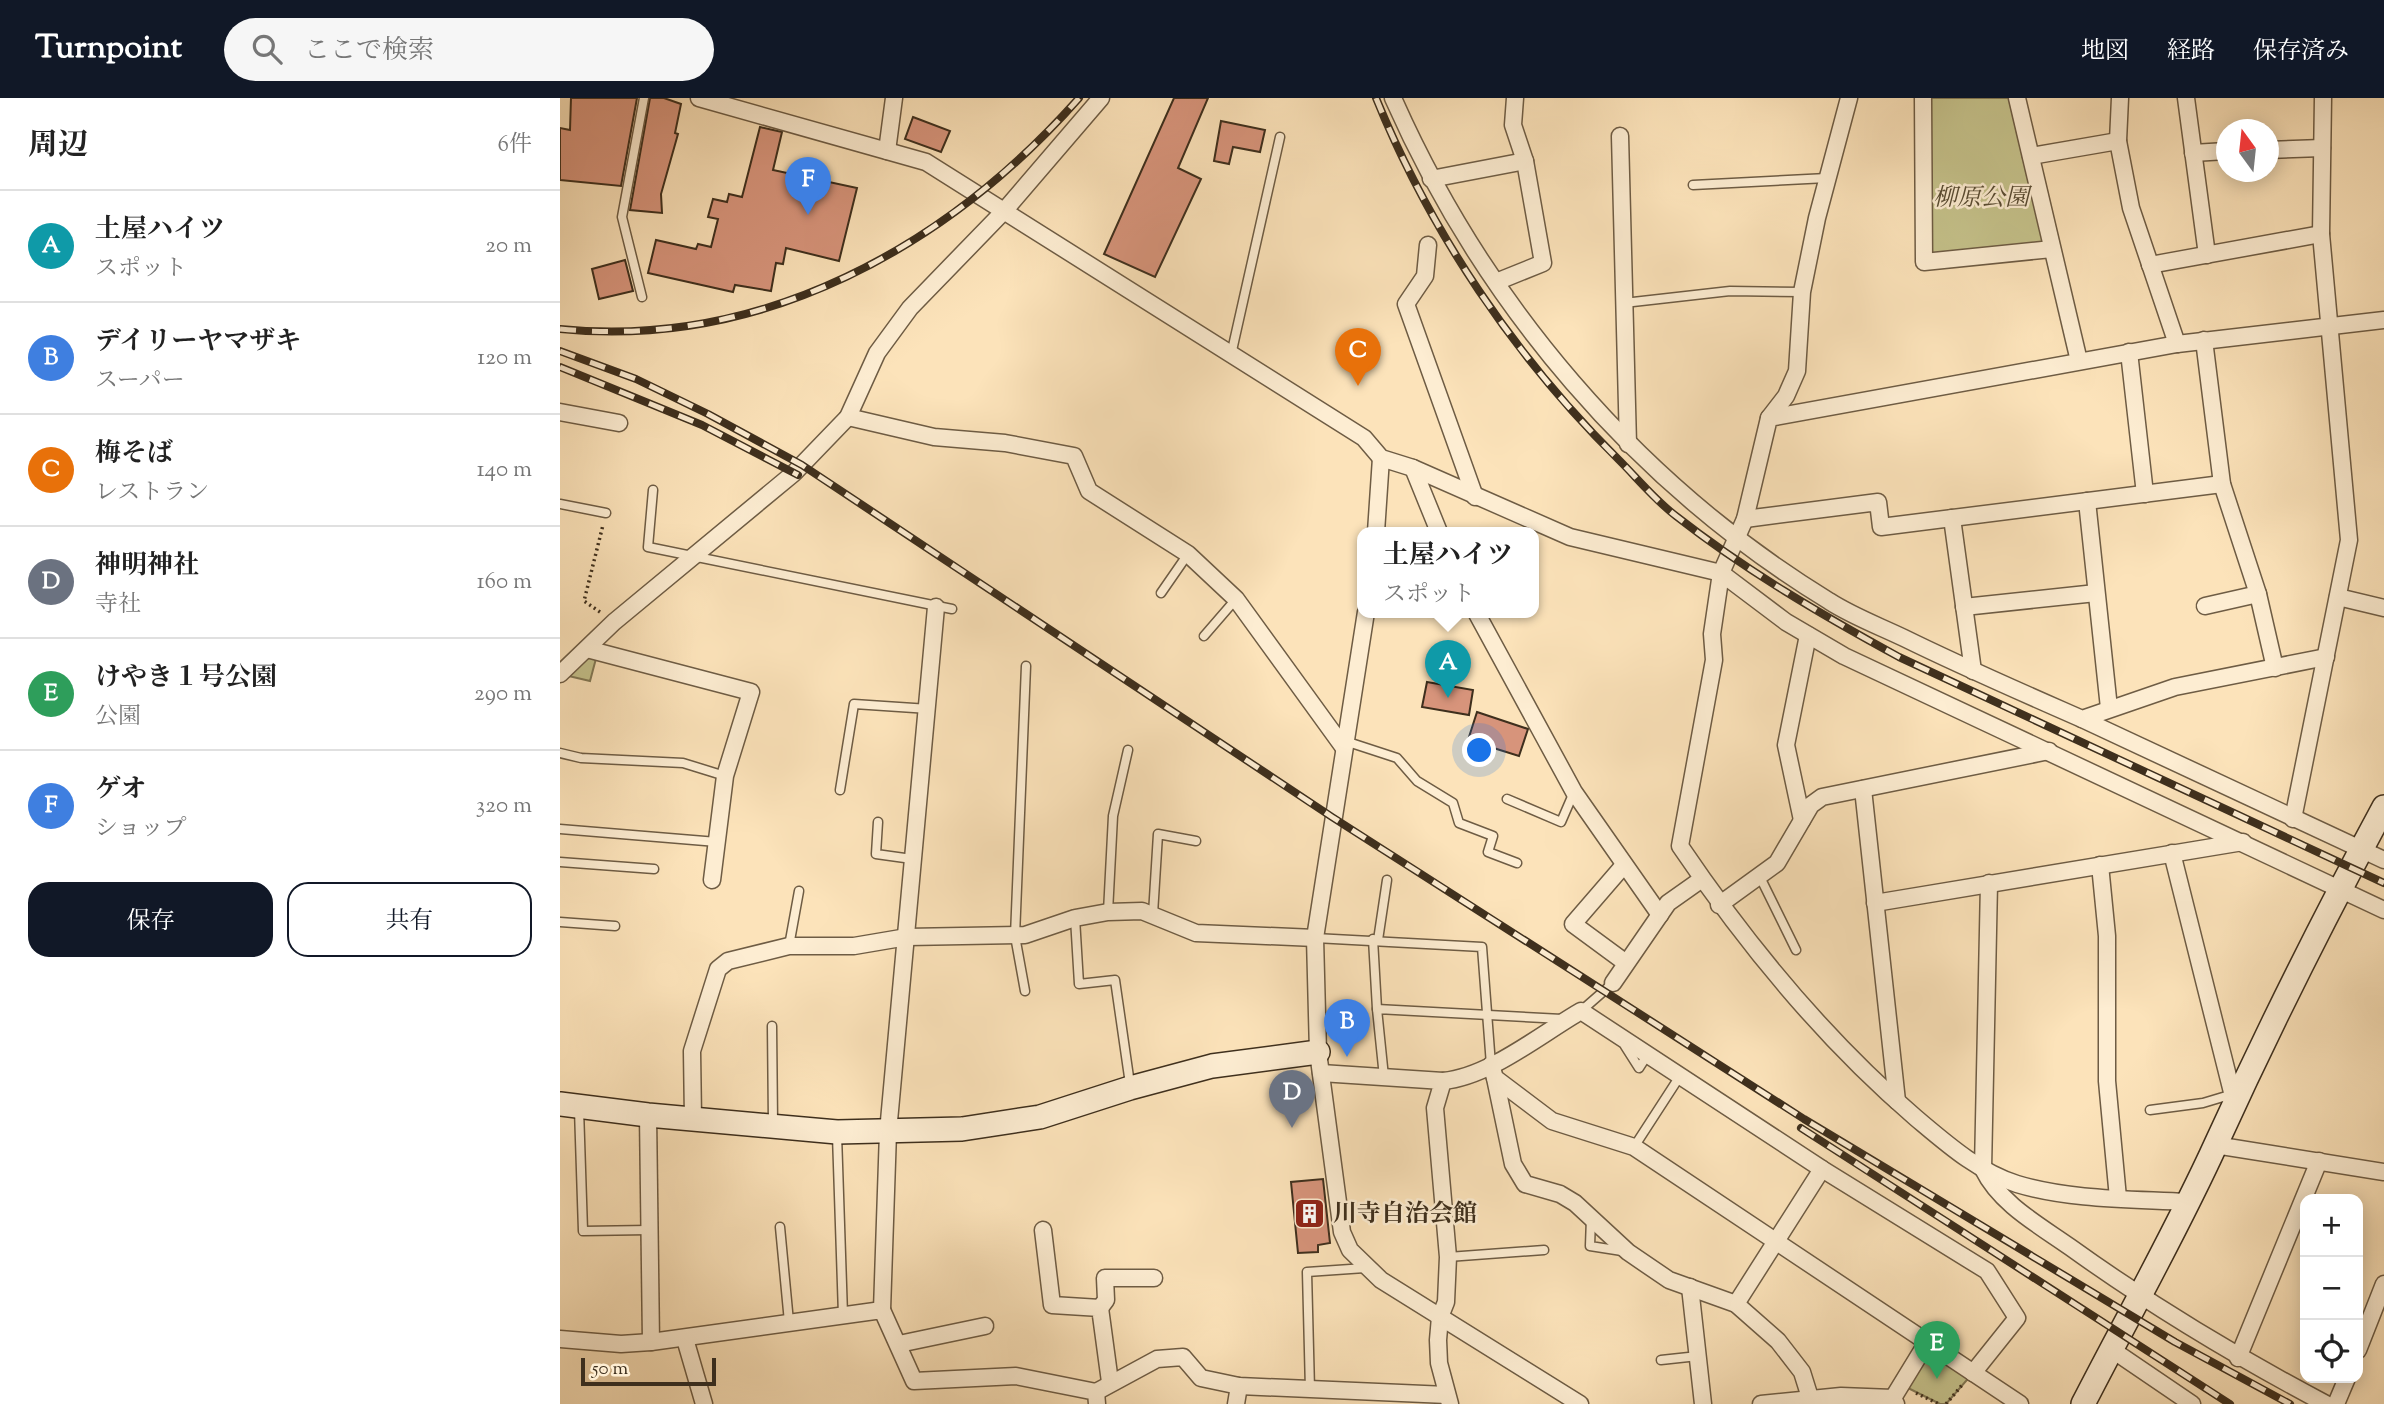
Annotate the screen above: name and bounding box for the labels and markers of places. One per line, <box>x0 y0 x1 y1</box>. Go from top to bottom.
pin: F <box>785 157 831 215</box>
pin: C <box>1335 328 1381 386</box>
pin: A <box>1425 640 1471 698</box>
pin: B <box>1324 999 1370 1057</box>
pin: D <box>1269 1070 1315 1128</box>
building icon: 川寺自治会館 <box>1293 1196 1327 1230</box>
place label: 川寺自治会館 <box>1333 1198 1477 1232</box>
pin: E <box>1914 1321 1960 1379</box>

